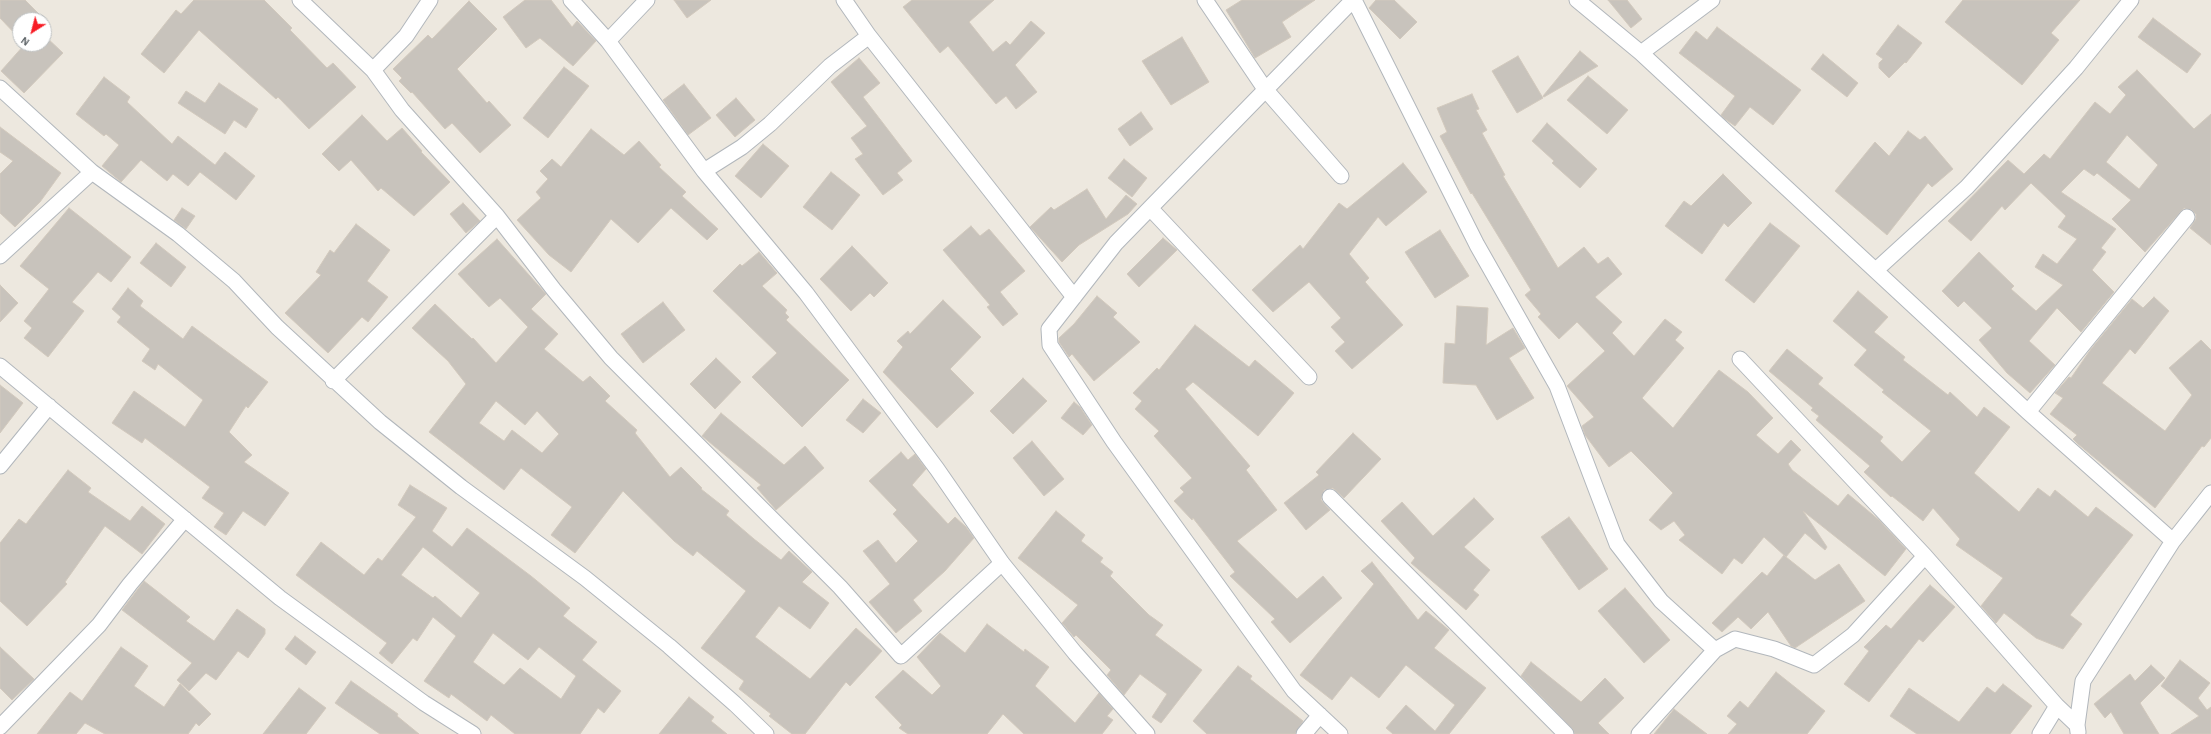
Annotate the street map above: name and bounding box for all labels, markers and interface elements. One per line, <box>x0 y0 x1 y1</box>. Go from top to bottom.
north arrow <box>12 12 52 52</box>
text: N <box>19 35 32 48</box>

